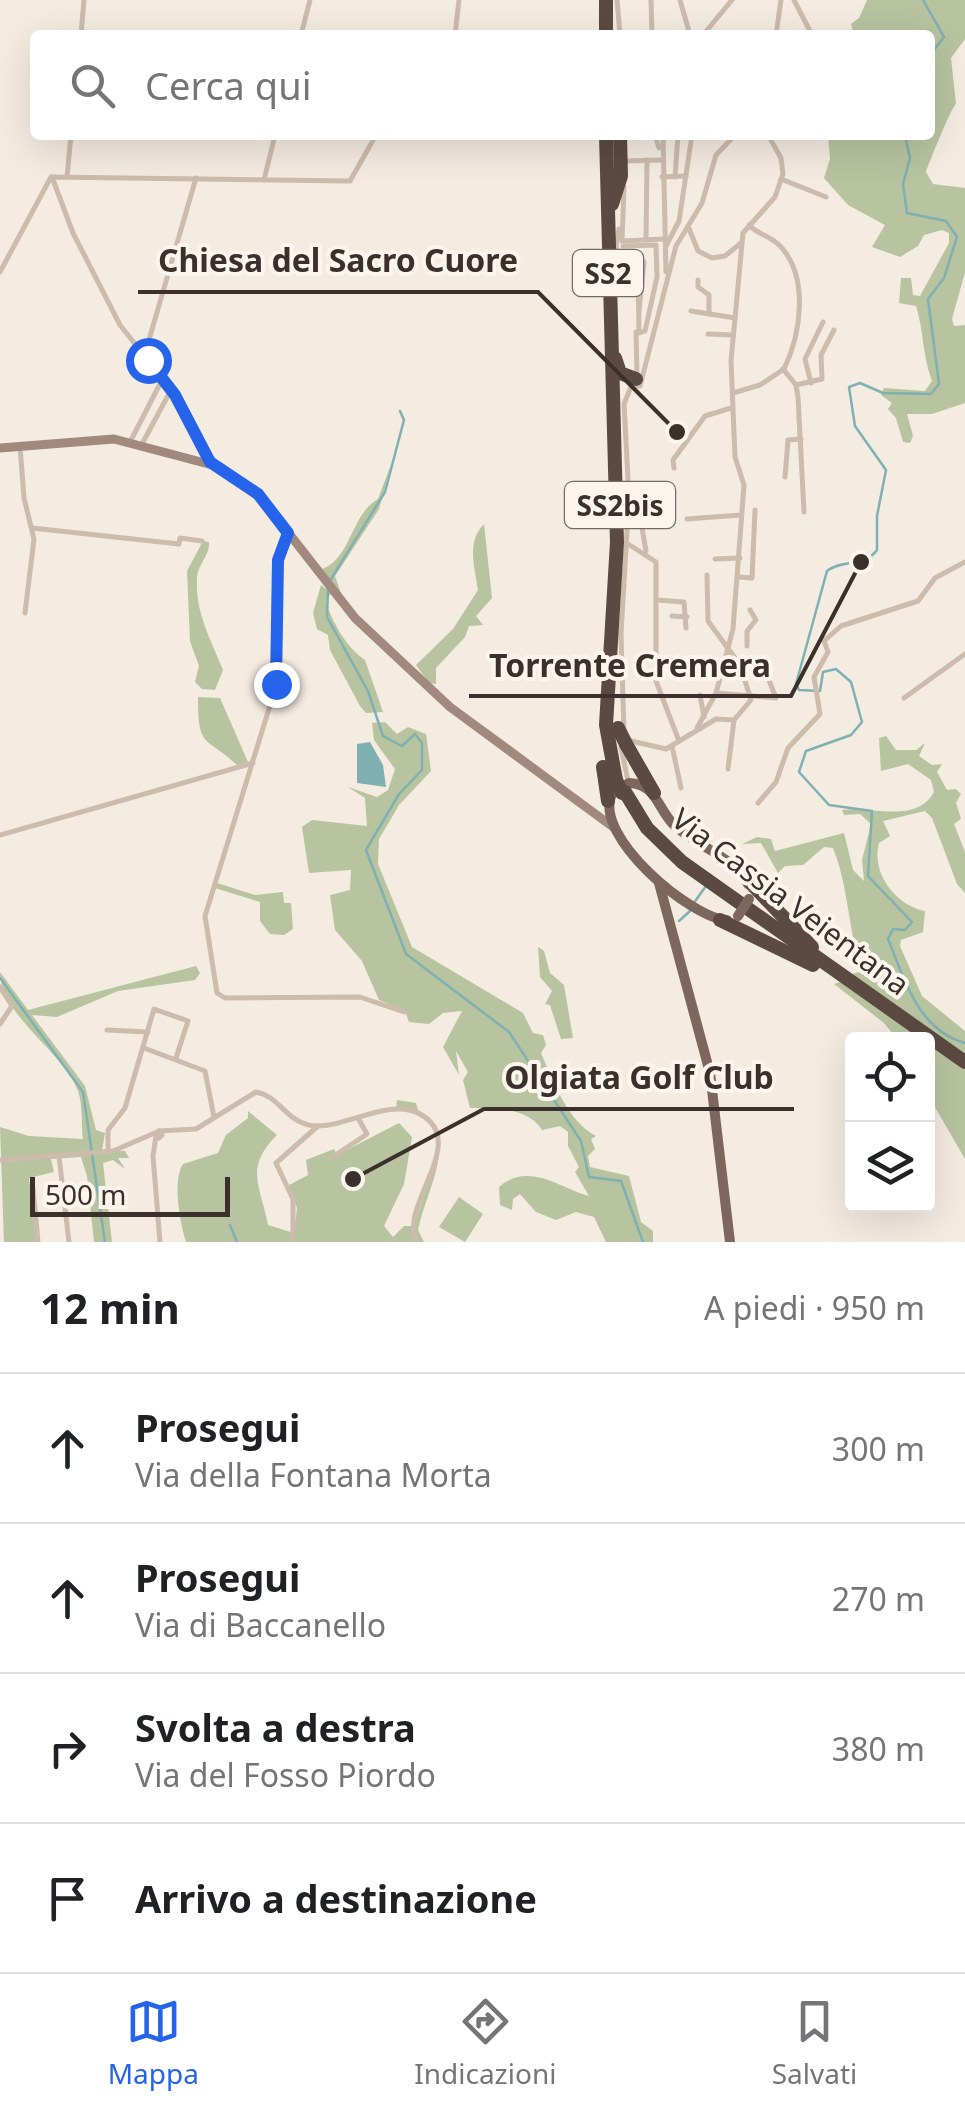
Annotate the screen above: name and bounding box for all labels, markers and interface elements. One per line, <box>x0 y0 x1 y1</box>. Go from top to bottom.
search box <box>30 30 935 140</box>
icon: search <box>65 58 120 113</box>
text: Cerca qui <box>145 59 311 111</box>
callout: Chiesa del Sacro Cuore <box>138 230 538 292</box>
text: Chiesa del Sacro Cuore <box>158 238 518 281</box>
road number: SS2 <box>573 250 643 296</box>
route start <box>126 338 172 384</box>
road number: SS2bis <box>565 482 675 528</box>
callout: Torrente Cremera <box>469 634 791 696</box>
text: Torrente Cremera <box>489 643 771 686</box>
route end <box>254 662 300 708</box>
street label: Via Cassia Veientana <box>664 798 918 1004</box>
map controls <box>845 1032 935 1212</box>
button: locate <box>845 1032 935 1122</box>
callout: Olgiata Golf Club <box>484 1047 794 1109</box>
text: Olgiata Golf Club <box>504 1055 774 1098</box>
button: layers <box>845 1122 935 1212</box>
scale bar <box>30 1172 230 1216</box>
text: 500 m <box>45 1175 127 1213</box>
text: 12 min <box>40 1279 180 1336</box>
text: A piedi · 950 m <box>704 1286 925 1329</box>
text: Prosegui <box>135 1401 300 1453</box>
icon: ahead <box>40 1421 95 1476</box>
text: 300 m <box>832 1427 925 1470</box>
text: Via della Fontana Morta <box>135 1453 492 1496</box>
text: Prosegui <box>135 1551 300 1603</box>
icon: ahead <box>40 1571 95 1626</box>
text: 270 m <box>832 1577 925 1620</box>
text: Via di Baccanello <box>135 1603 386 1646</box>
text: Svolta a destra <box>135 1701 416 1753</box>
icon: right <box>40 1721 95 1776</box>
text: 380 m <box>832 1727 925 1770</box>
text: Via del Fosso Piordo <box>135 1753 436 1796</box>
icon: arrive <box>40 1871 95 1926</box>
text: Arrivo a destinazione <box>135 1872 537 1924</box>
tab: Mappa <box>108 1994 199 2092</box>
tab: Indicazioni <box>414 1994 556 2092</box>
tab: Salvati <box>772 1994 857 2092</box>

